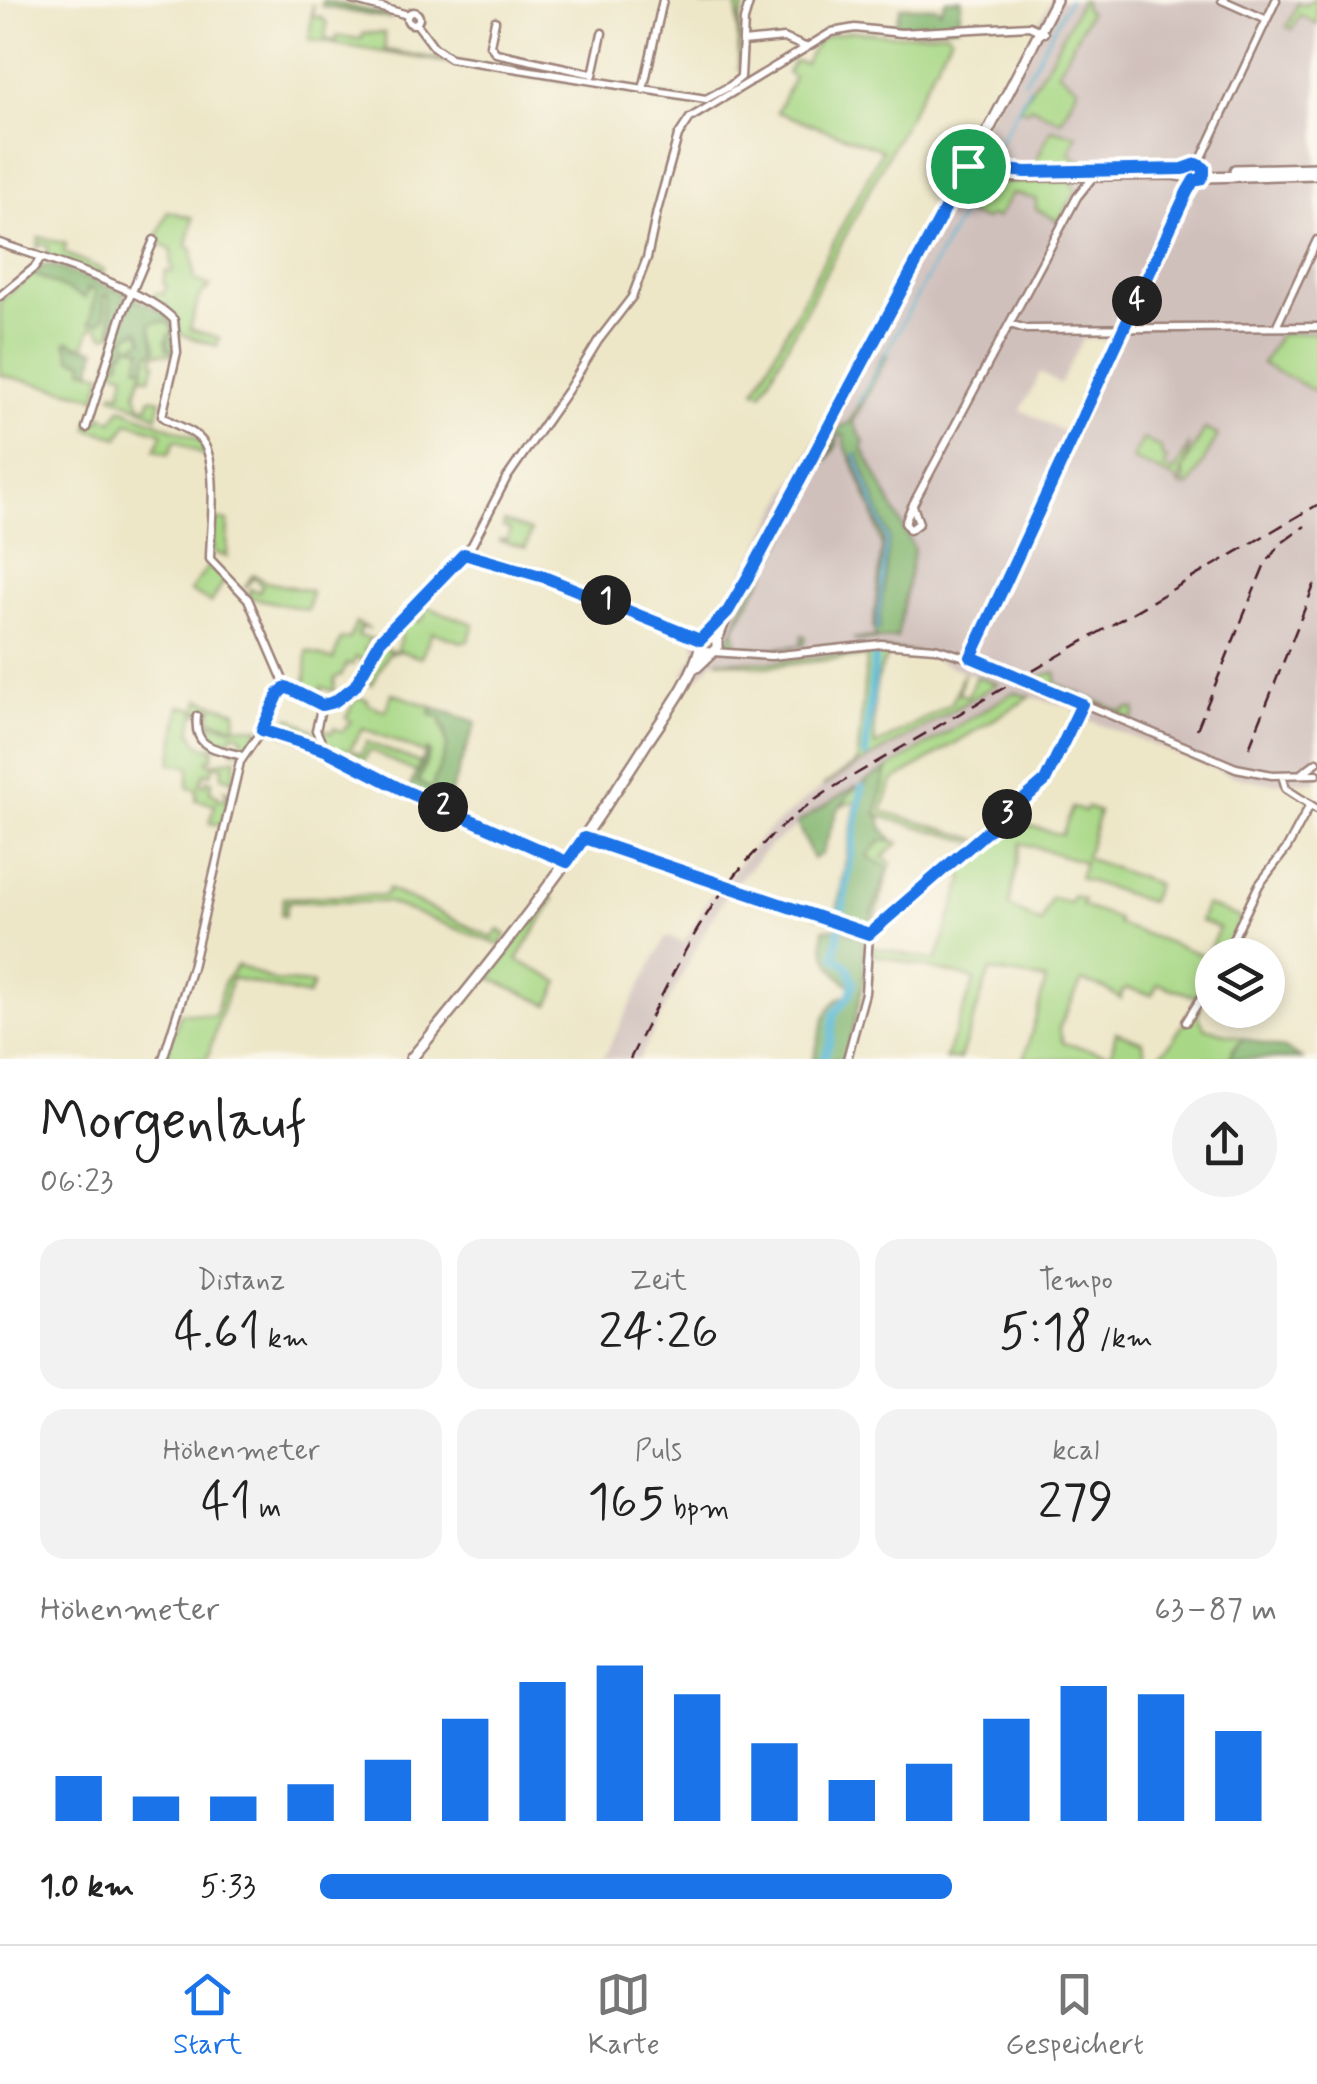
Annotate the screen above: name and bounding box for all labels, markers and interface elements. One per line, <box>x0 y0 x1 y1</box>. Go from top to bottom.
pin <box>926 124 1011 209</box>
icon: arrive <box>941 139 996 194</box>
pin: 4 <box>1112 276 1162 326</box>
text: 4 <box>1129 282 1145 319</box>
pin: 1 <box>581 575 631 625</box>
text: 1 <box>600 581 612 618</box>
pin: 2 <box>418 782 468 832</box>
text: 2 <box>436 788 450 825</box>
pin: 3 <box>982 789 1032 839</box>
text: 3 <box>1001 795 1013 832</box>
map controls <box>1195 938 1285 1028</box>
button: layers <box>1195 938 1285 1028</box>
text: Morgenlauf <box>40 1087 307 1159</box>
button: share <box>1172 1092 1277 1197</box>
text: 06:23 <box>40 1161 113 1203</box>
text: Distanz <box>197 1263 285 1300</box>
text: Zeit <box>630 1263 687 1300</box>
text: Tempo <box>1039 1263 1113 1300</box>
text: 4.61 <box>174 1300 260 1366</box>
text: 24:26 <box>598 1300 719 1366</box>
text: 5:18 <box>999 1300 1092 1366</box>
text: km <box>260 1321 309 1358</box>
text: /km <box>1092 1321 1153 1358</box>
text: Höhenmeter <box>163 1433 320 1470</box>
text: Puls <box>635 1433 682 1470</box>
text: kcal <box>1052 1433 1099 1470</box>
text: 41 <box>201 1470 252 1536</box>
text: 165 <box>588 1470 665 1536</box>
text: 279 <box>1038 1470 1114 1536</box>
text: m <box>252 1491 281 1528</box>
text: bpm <box>665 1491 729 1528</box>
text: Höhenmeter <box>40 1589 219 1631</box>
text: 63–87 m <box>1154 1589 1277 1631</box>
text: 1.0 km <box>40 1866 134 1908</box>
text: 5:33 <box>200 1866 256 1908</box>
tab: Start <box>173 1967 242 2064</box>
tab: Karte <box>588 1967 660 2064</box>
tab: Gespeichert <box>1005 1967 1144 2064</box>

